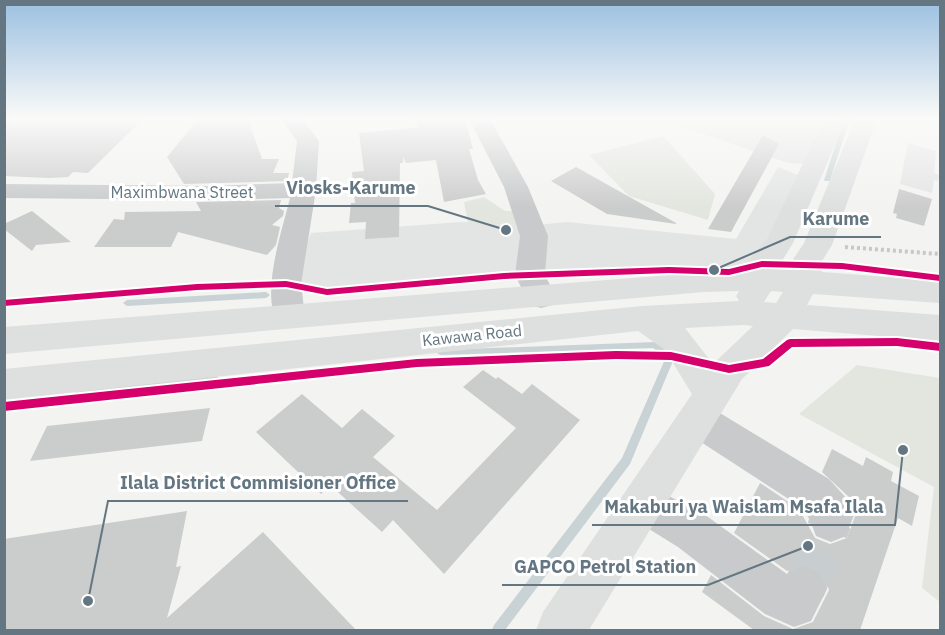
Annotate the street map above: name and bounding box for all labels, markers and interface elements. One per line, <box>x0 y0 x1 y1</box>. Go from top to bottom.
callout: Viosks-Karume <box>275 170 428 206</box>
text: Viosks-Karume <box>286 176 416 199</box>
street label: Maximbwana Street <box>111 182 253 202</box>
callout: Karume <box>790 201 881 237</box>
text: Karume <box>803 207 869 230</box>
street label: Kawawa Road <box>421 320 523 350</box>
callout: Ilala District Commisioner Office <box>108 465 408 501</box>
text: Ilala District Commisioner Office <box>120 471 396 494</box>
callout: Makaburi ya Waislam Msafa Ilala <box>592 489 895 525</box>
text: Makaburi ya Waislam Msafa Ilala <box>604 495 884 518</box>
callout: GAPCO Petrol Station <box>502 549 708 585</box>
text: GAPCO Petrol Station <box>514 555 696 578</box>

